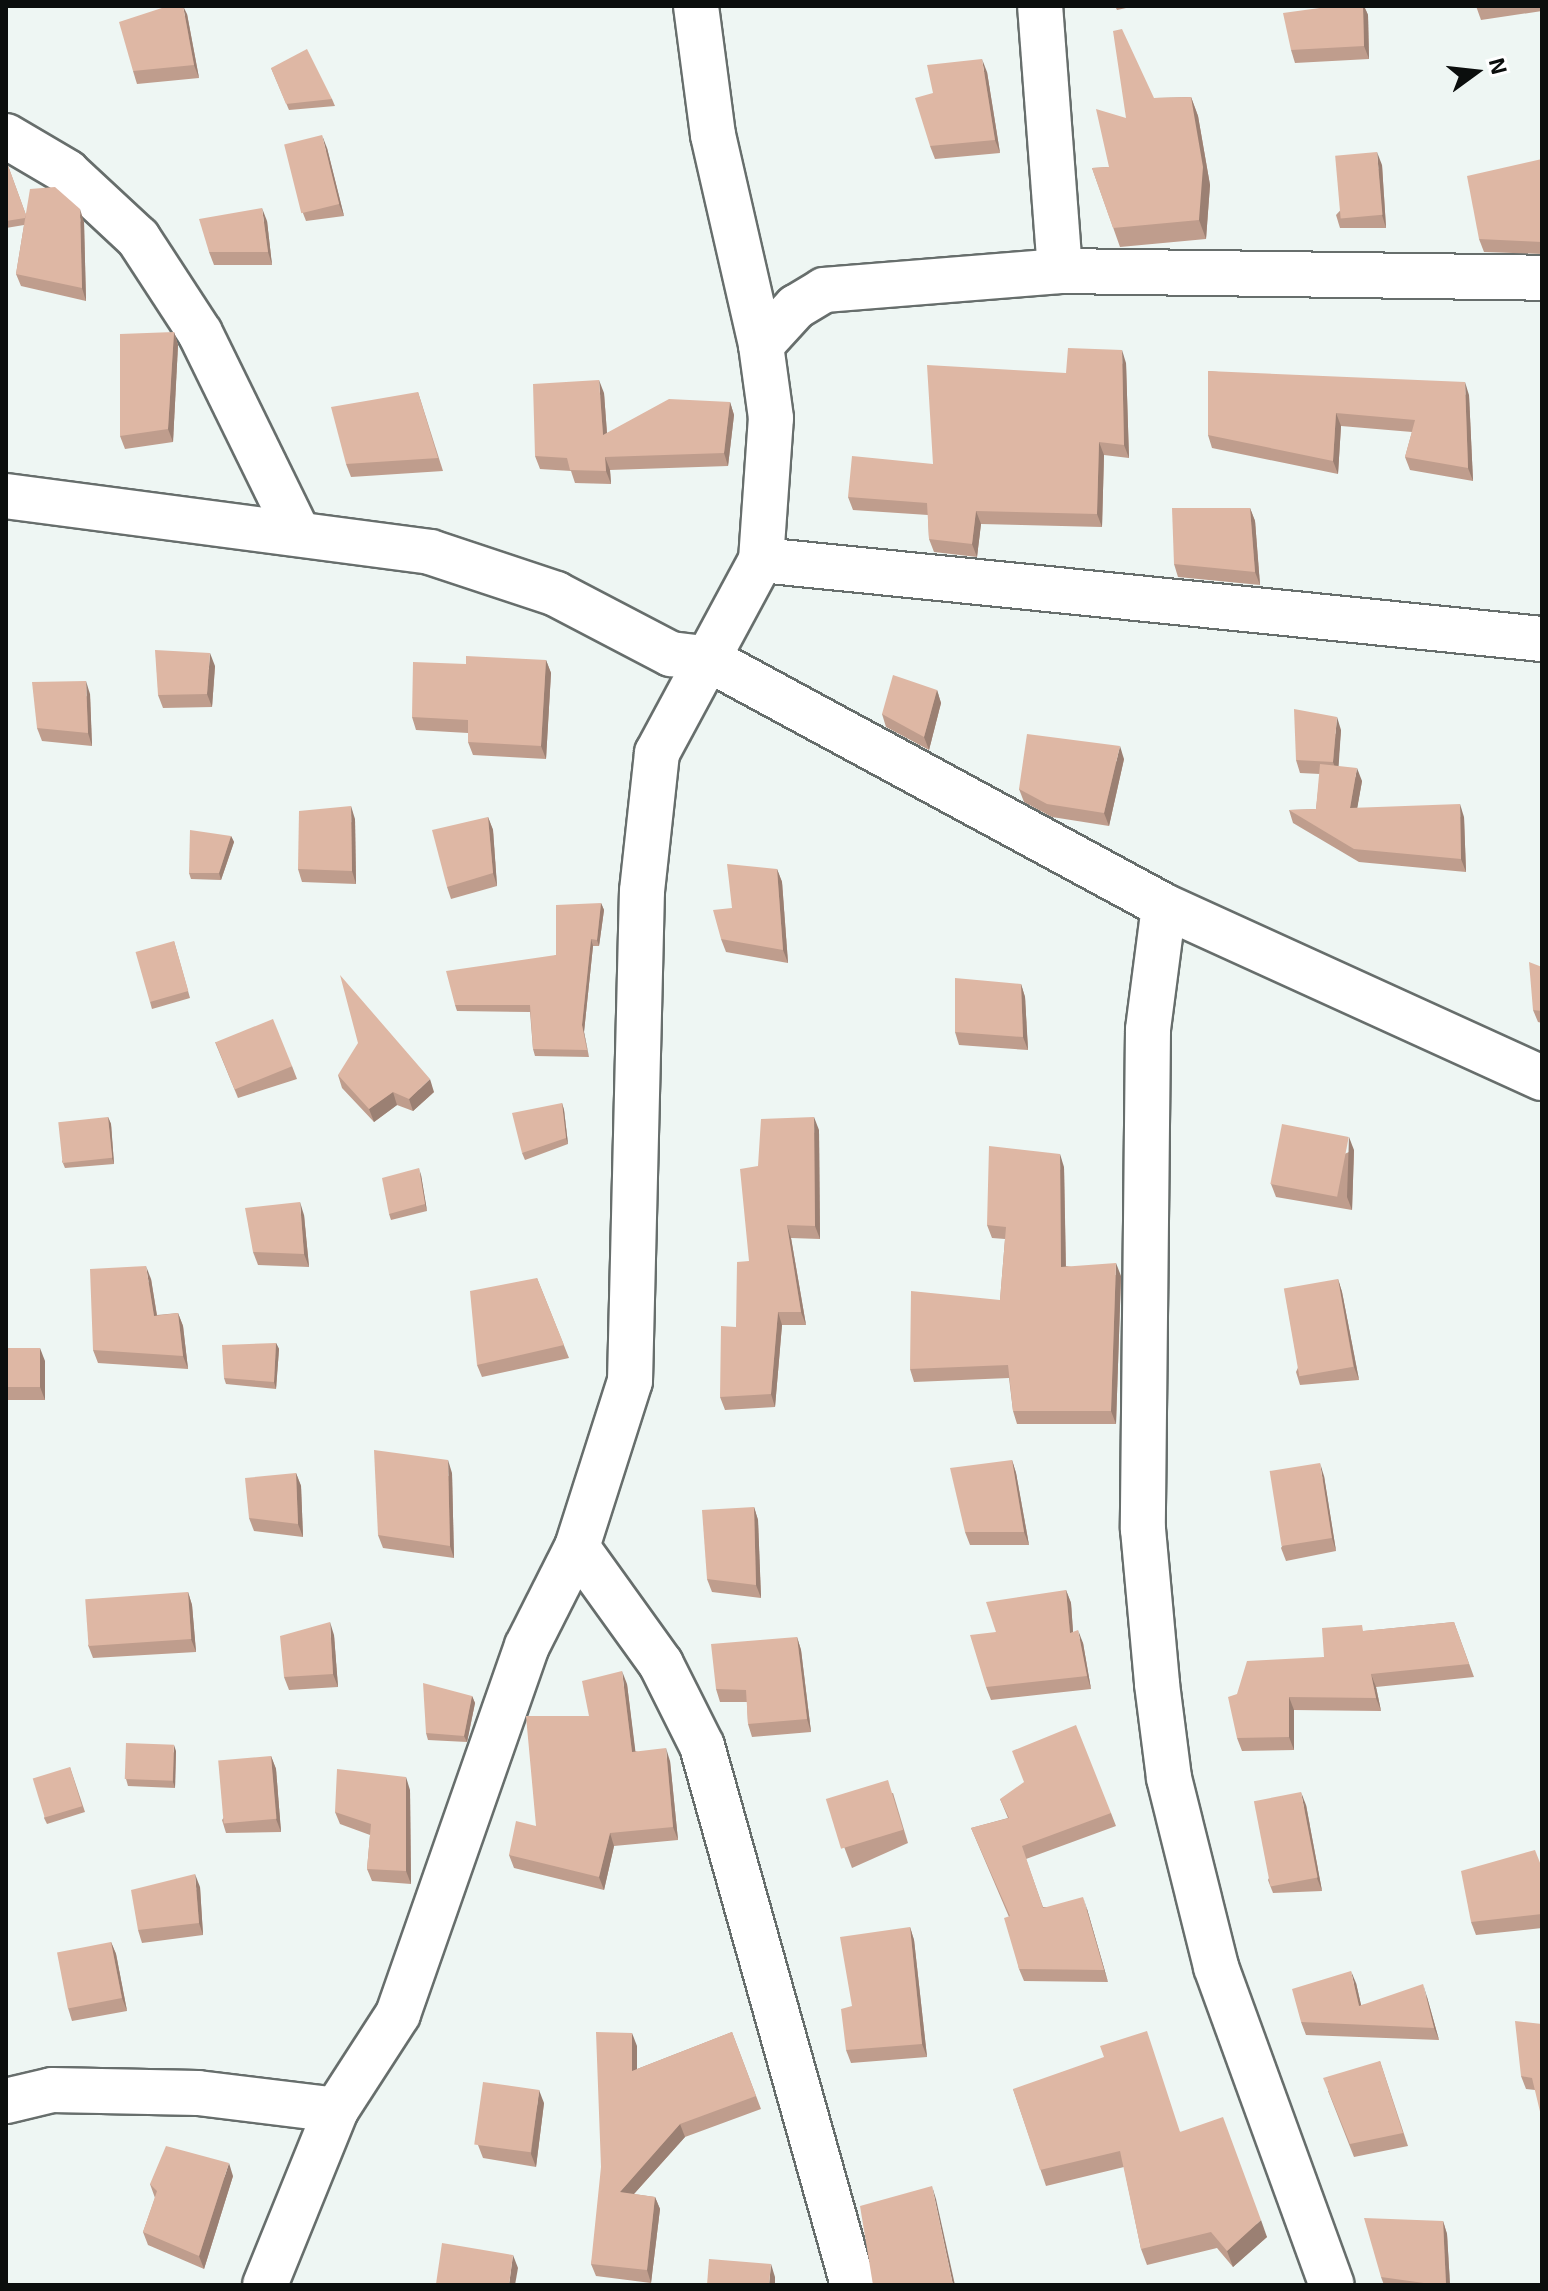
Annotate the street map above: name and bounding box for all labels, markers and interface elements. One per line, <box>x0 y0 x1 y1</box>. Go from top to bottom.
north arrow <box>1436 32 1516 112</box>
text: N <box>1485 55 1514 77</box>

